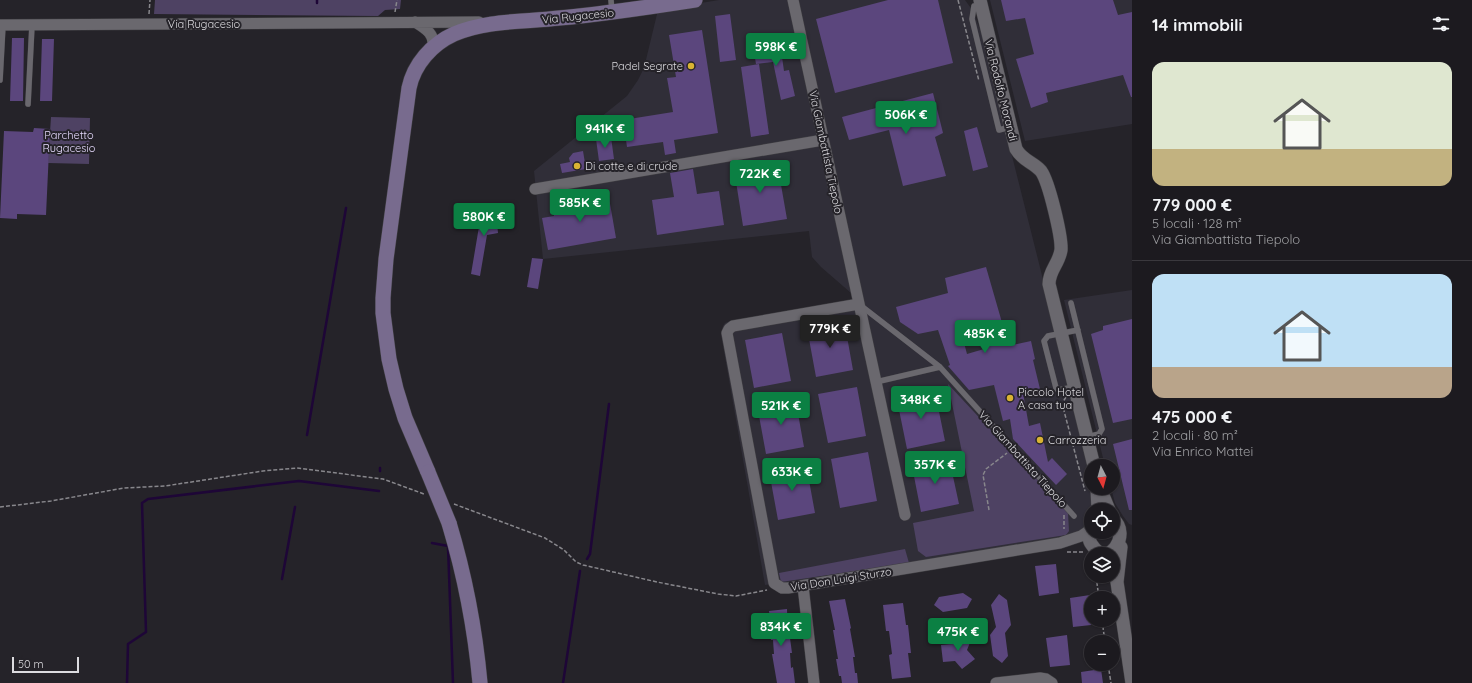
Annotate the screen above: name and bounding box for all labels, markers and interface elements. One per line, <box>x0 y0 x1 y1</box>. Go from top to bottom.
street label: Via Rugacesio <box>541 5 615 27</box>
icon: filters <box>1430 13 1452 35</box>
text: 14 immobili <box>1152 14 1243 35</box>
street label: Via Rugacesio <box>168 17 240 31</box>
pin: 598K € <box>743 33 809 67</box>
text: 598K € <box>755 38 797 54</box>
street label: Via Rodolfo Morandi <box>982 38 1020 142</box>
place label: Padel Segrate <box>612 59 683 73</box>
marker: Padel Segrate <box>686 61 696 71</box>
icon: home <box>1266 88 1338 160</box>
street label: Via Giambattista Tiepolo <box>806 89 846 215</box>
pin: 506K € <box>873 101 939 135</box>
text: 506K € <box>885 106 927 122</box>
pin: 941K € <box>572 115 638 149</box>
text: 941K € <box>585 120 625 136</box>
park label: Parchetto Rugacesio <box>43 128 96 155</box>
place label: Di cotte e di crude <box>585 159 678 173</box>
pin: 722K € <box>727 160 793 194</box>
marker: Di cotte e di crude <box>572 161 582 171</box>
text: 722K € <box>739 165 781 181</box>
pin: 585K € <box>547 189 613 223</box>
text: 585K € <box>559 194 601 210</box>
text: 779 000 € <box>1152 194 1232 215</box>
pin: 580K € <box>451 203 517 237</box>
text: 580K € <box>463 208 505 224</box>
text: 5 locali · 128 m² <box>1152 215 1242 231</box>
text: Via Giambattista Tiepolo <box>1152 231 1300 247</box>
icon: home <box>1266 300 1338 372</box>
pin: 779K € <box>797 315 863 349</box>
text: 779K € <box>809 320 851 336</box>
pin: 485K € <box>952 320 1018 354</box>
text: 485K € <box>964 325 1006 341</box>
place label: Piccolo Hotel A casa tua <box>1018 385 1084 412</box>
pin: 348K € <box>888 386 954 420</box>
text: 348K € <box>900 391 942 407</box>
pin: 521K € <box>748 392 814 426</box>
marker: Piccolo Hotel A casa tua <box>1005 393 1015 403</box>
text: 521K € <box>761 397 801 413</box>
text: 475 000 € <box>1152 406 1232 427</box>
street label: Via Giambattista Tiepolo <box>976 408 1070 511</box>
text: 2 locali · 80 m² <box>1152 427 1238 443</box>
place label: Carrozzeria <box>1048 433 1107 447</box>
marker: Carrozzeria <box>1035 435 1045 445</box>
text: Via Enrico Mattei <box>1152 443 1253 459</box>
pin: 357K € <box>902 451 968 485</box>
text: 357K € <box>914 456 956 472</box>
pin: 633K € <box>759 458 825 492</box>
north arrow <box>1084 459 1120 495</box>
map controls <box>1084 459 1120 671</box>
text: 633K € <box>771 463 813 479</box>
button: locate <box>1084 503 1120 539</box>
button: layers <box>1084 547 1120 583</box>
street label: Via Don Luigi Sturzo <box>789 564 893 594</box>
button: + <box>1084 591 1120 627</box>
pin: 834K € <box>748 613 814 647</box>
text: 834K € <box>760 618 802 634</box>
pin: 475K € <box>925 618 991 652</box>
text: 475K € <box>937 623 979 639</box>
button: − <box>1084 635 1120 671</box>
scale bar <box>12 655 79 674</box>
text: 50 m <box>18 657 44 671</box>

